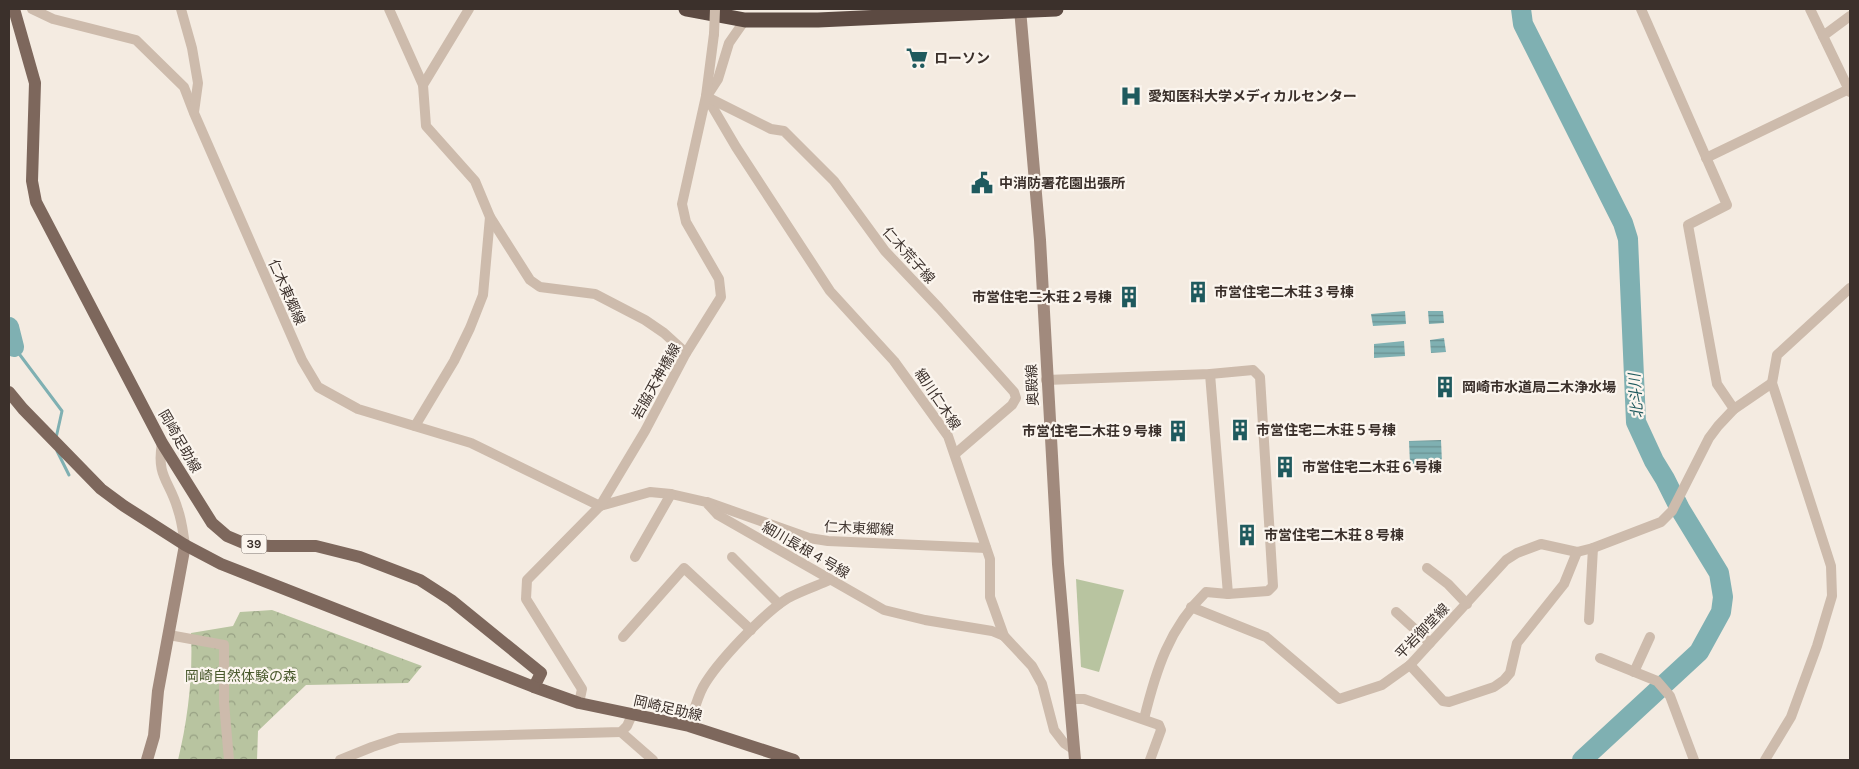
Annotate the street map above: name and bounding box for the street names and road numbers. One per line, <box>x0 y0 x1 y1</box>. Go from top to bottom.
street label: 仁木荒子線 <box>879 224 938 287</box>
street label: 仁木東郷線 <box>265 257 309 328</box>
street label: 岩脇天神橋線 <box>629 340 684 422</box>
street label: 奥殿線 <box>1023 364 1042 406</box>
street label: 細川仁木線 <box>911 366 964 433</box>
street label: 岡崎足助線 <box>155 407 204 476</box>
street label: 仁木東郷線 <box>824 518 894 539</box>
street label: 細川長根４号線 <box>759 519 852 582</box>
road number: 39 <box>242 534 266 554</box>
street label: 平岩御堂線 <box>1392 600 1453 662</box>
street label: 岡崎足助線 <box>632 692 704 725</box>

